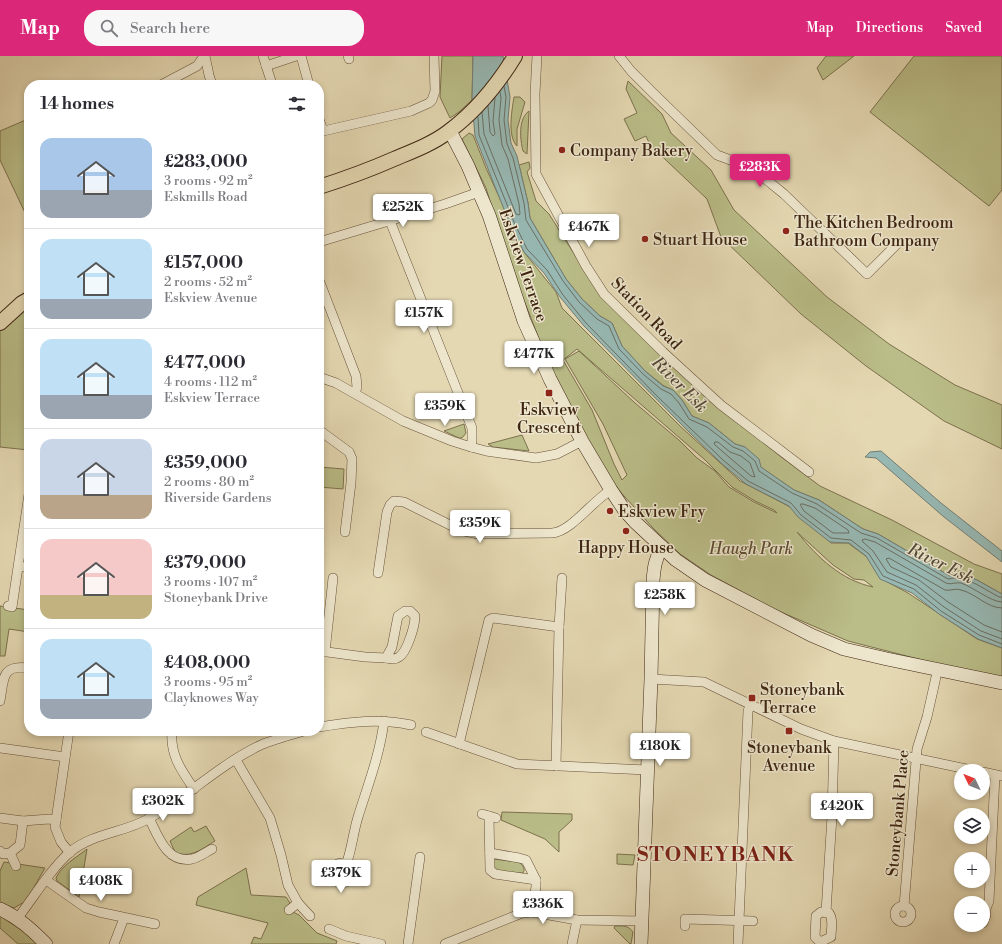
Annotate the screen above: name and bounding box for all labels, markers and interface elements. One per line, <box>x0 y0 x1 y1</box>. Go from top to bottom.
search box <box>84 10 364 46</box>
text: Map <box>20 16 60 40</box>
icon: search <box>98 17 120 39</box>
text: Search here <box>130 19 210 38</box>
text: Map <box>806 19 834 37</box>
text: Directions <box>856 19 923 37</box>
text: Saved <box>945 19 982 37</box>
text: 14 homes <box>40 93 114 115</box>
icon: filters <box>286 93 308 115</box>
place label: Company Bakery <box>570 141 693 161</box>
marker: Company Bakery <box>557 145 567 155</box>
text: £283,000 <box>164 151 248 173</box>
icon: home <box>72 154 120 202</box>
pin: £283K <box>732 154 788 188</box>
text: £283K <box>739 159 781 175</box>
text: 3 rooms · 92 m² <box>164 173 252 189</box>
text: Eskmills Road <box>164 189 247 205</box>
pin: £252K <box>375 194 431 228</box>
text: £252K <box>382 199 424 215</box>
street label: Eskview Terrace <box>494 206 552 324</box>
place label: The Kitchen Bedroom Bathroom Company <box>793 213 954 251</box>
pin: £467K <box>561 214 617 248</box>
text: £467K <box>568 219 610 235</box>
marker: The Kitchen Bedroom Bathroom Company <box>781 226 791 236</box>
place label: Stuart House <box>653 230 747 250</box>
marker: Stuart House <box>640 234 650 244</box>
text: £157,000 <box>164 252 243 274</box>
icon: home <box>72 255 120 303</box>
street label: Station Road <box>607 273 686 354</box>
text: 2 rooms · 52 m² <box>164 274 252 290</box>
text: Eskview Avenue <box>164 290 257 306</box>
pin: £157K <box>396 300 452 334</box>
text: £157K <box>404 305 444 321</box>
pin: £477K <box>506 341 562 375</box>
text: £477K <box>513 346 555 362</box>
water label: River Esk <box>646 351 712 418</box>
text: £477,000 <box>164 352 246 374</box>
icon: home <box>72 355 120 403</box>
text: 4 rooms · 112 m² <box>164 374 257 390</box>
marker: Eskview Crescent <box>544 388 554 398</box>
text: Eskview Terrace <box>164 390 260 406</box>
pin: £359K <box>417 393 473 427</box>
text: £359K <box>424 398 466 414</box>
place label: Eskview Crescent <box>517 400 581 438</box>
text: £359,000 <box>164 452 247 474</box>
icon: home <box>72 455 120 503</box>
text: 2 rooms · 80 m² <box>164 474 254 490</box>
text: Riverside Gardens <box>164 490 271 506</box>
place label: Eskview Fry <box>618 502 706 522</box>
marker: Eskview Fry <box>605 506 615 516</box>
pin: £359K <box>452 510 508 544</box>
text: £359K <box>459 515 501 531</box>
marker: Happy House <box>621 526 631 536</box>
place label: Happy House <box>578 538 674 558</box>
water label: River Esk <box>903 538 977 589</box>
park label: Haugh Park <box>708 539 793 559</box>
text: £379,000 <box>164 552 246 574</box>
icon: home <box>72 555 120 603</box>
text: 3 rooms · 107 m² <box>164 574 257 590</box>
pin: £258K <box>637 582 693 616</box>
text: £258K <box>644 587 686 603</box>
text: Stoneybank Drive <box>164 590 268 606</box>
text: £408,000 <box>164 652 250 674</box>
icon: home <box>72 655 120 703</box>
text: 3 rooms · 95 m² <box>164 674 252 690</box>
place label: Stoneybank Terrace <box>760 680 846 718</box>
text: Clayknowes Way <box>164 690 259 706</box>
marker: Stoneybank Terrace <box>747 693 757 703</box>
marker: Stoneybank Avenue <box>784 726 794 736</box>
pin: £180K <box>632 733 688 767</box>
text: £180K <box>639 738 681 754</box>
place label: Stoneybank Avenue <box>747 738 833 776</box>
street label: Stoneybank Place <box>882 749 914 877</box>
north arrow <box>954 764 990 800</box>
map controls <box>954 764 990 932</box>
pin: £302K <box>135 788 191 822</box>
text: £302K <box>141 793 185 809</box>
pin: £420K <box>814 793 870 827</box>
text: £420K <box>820 798 864 814</box>
button: layers <box>954 808 990 844</box>
district label: STONEYBANK <box>637 843 795 868</box>
button: + <box>954 852 990 888</box>
pin: £379K <box>313 860 369 894</box>
text: £379K <box>321 865 361 881</box>
pin: £408K <box>73 868 129 902</box>
text: £408K <box>79 873 123 889</box>
pin: £336K <box>515 891 571 925</box>
text: £336K <box>522 896 564 912</box>
button: − <box>954 896 990 932</box>

